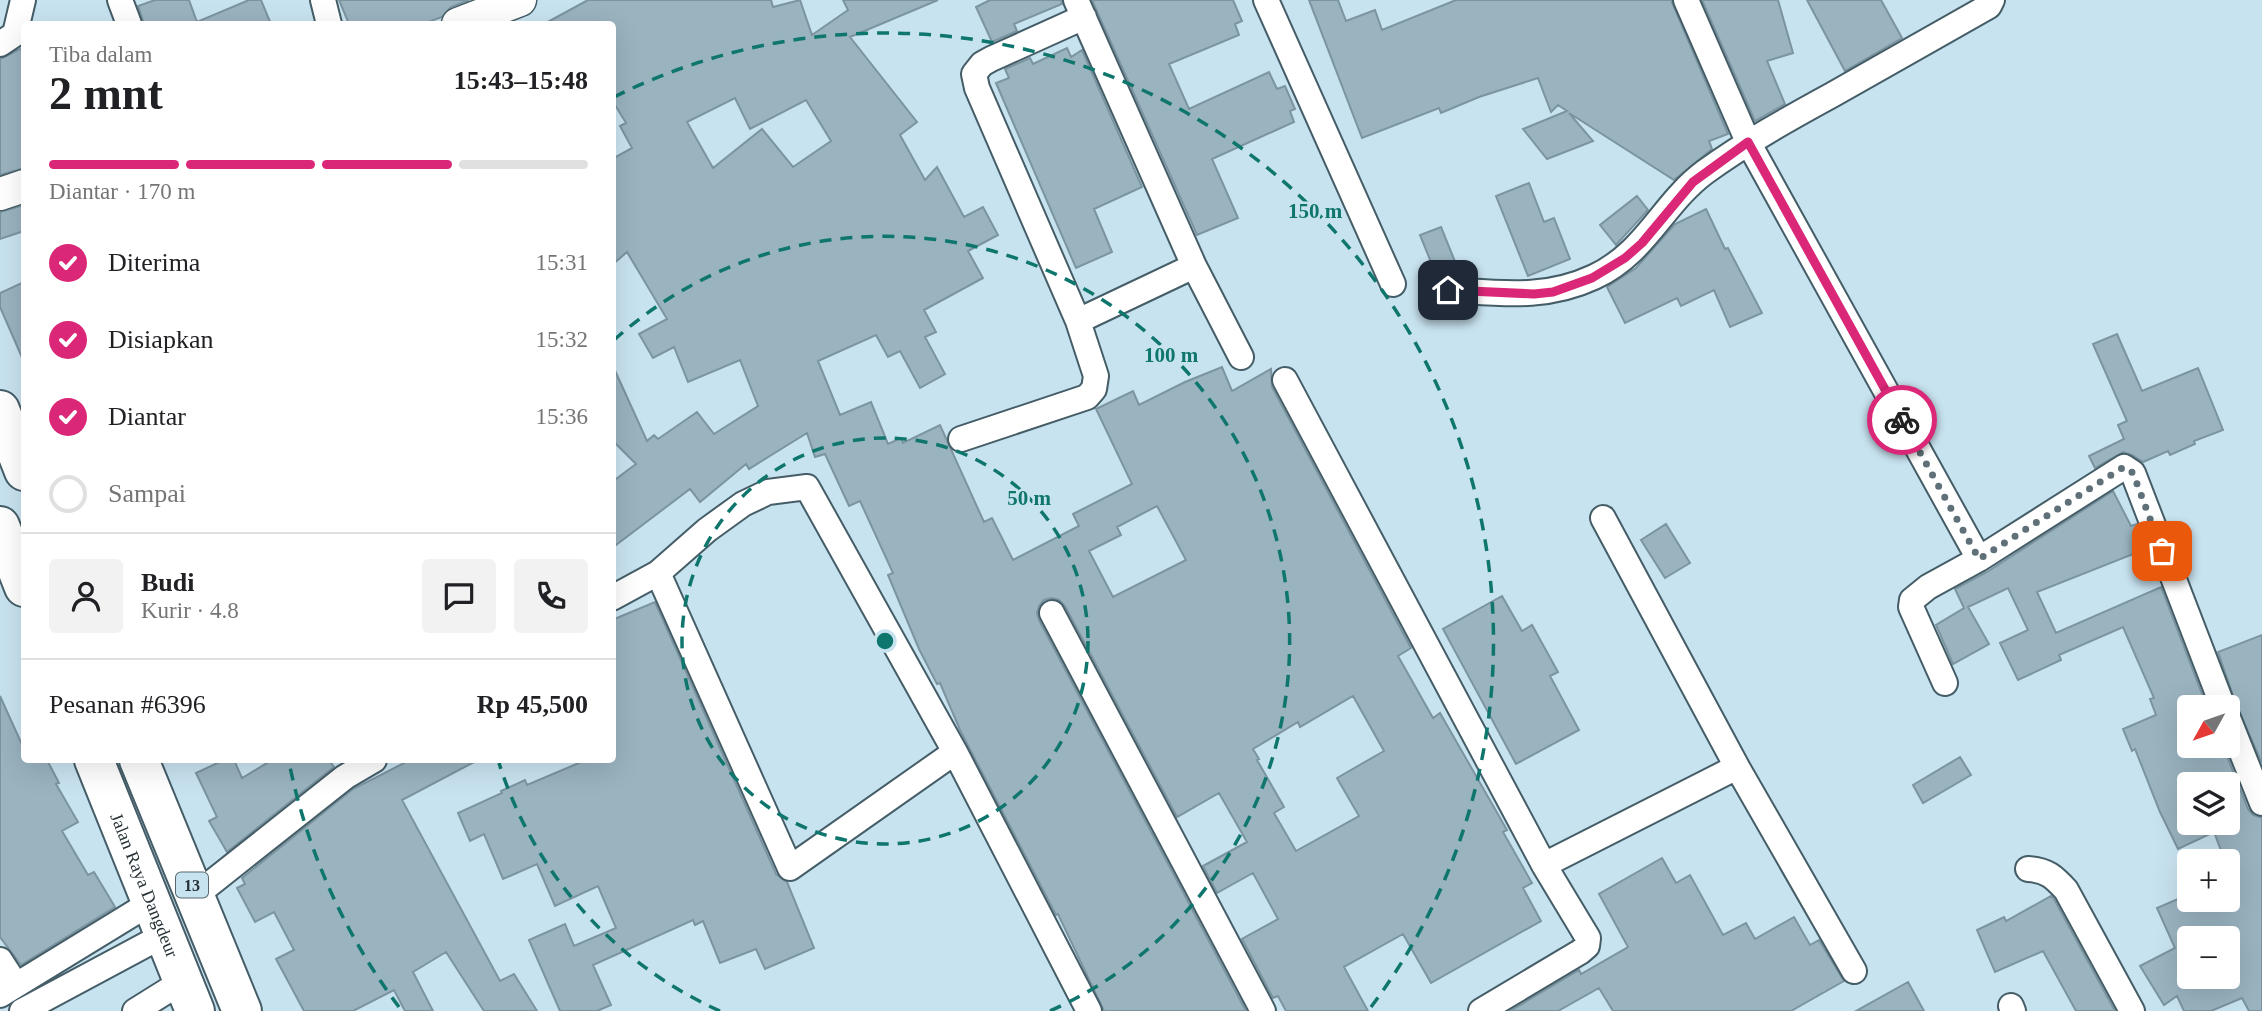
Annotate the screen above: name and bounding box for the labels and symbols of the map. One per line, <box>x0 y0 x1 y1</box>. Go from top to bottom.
text: 150 m <box>1288 199 1343 223</box>
pin <box>1418 260 1478 320</box>
text: 100 m <box>1144 343 1199 367</box>
courier <box>1867 385 1937 455</box>
text: 50 m <box>1007 486 1051 510</box>
pin <box>2132 521 2192 581</box>
centre of rings <box>873 629 897 653</box>
north arrow <box>2177 695 2240 758</box>
street label: Jalan Raya Dangdeur <box>106 810 182 960</box>
road number: 13 <box>176 872 208 898</box>

